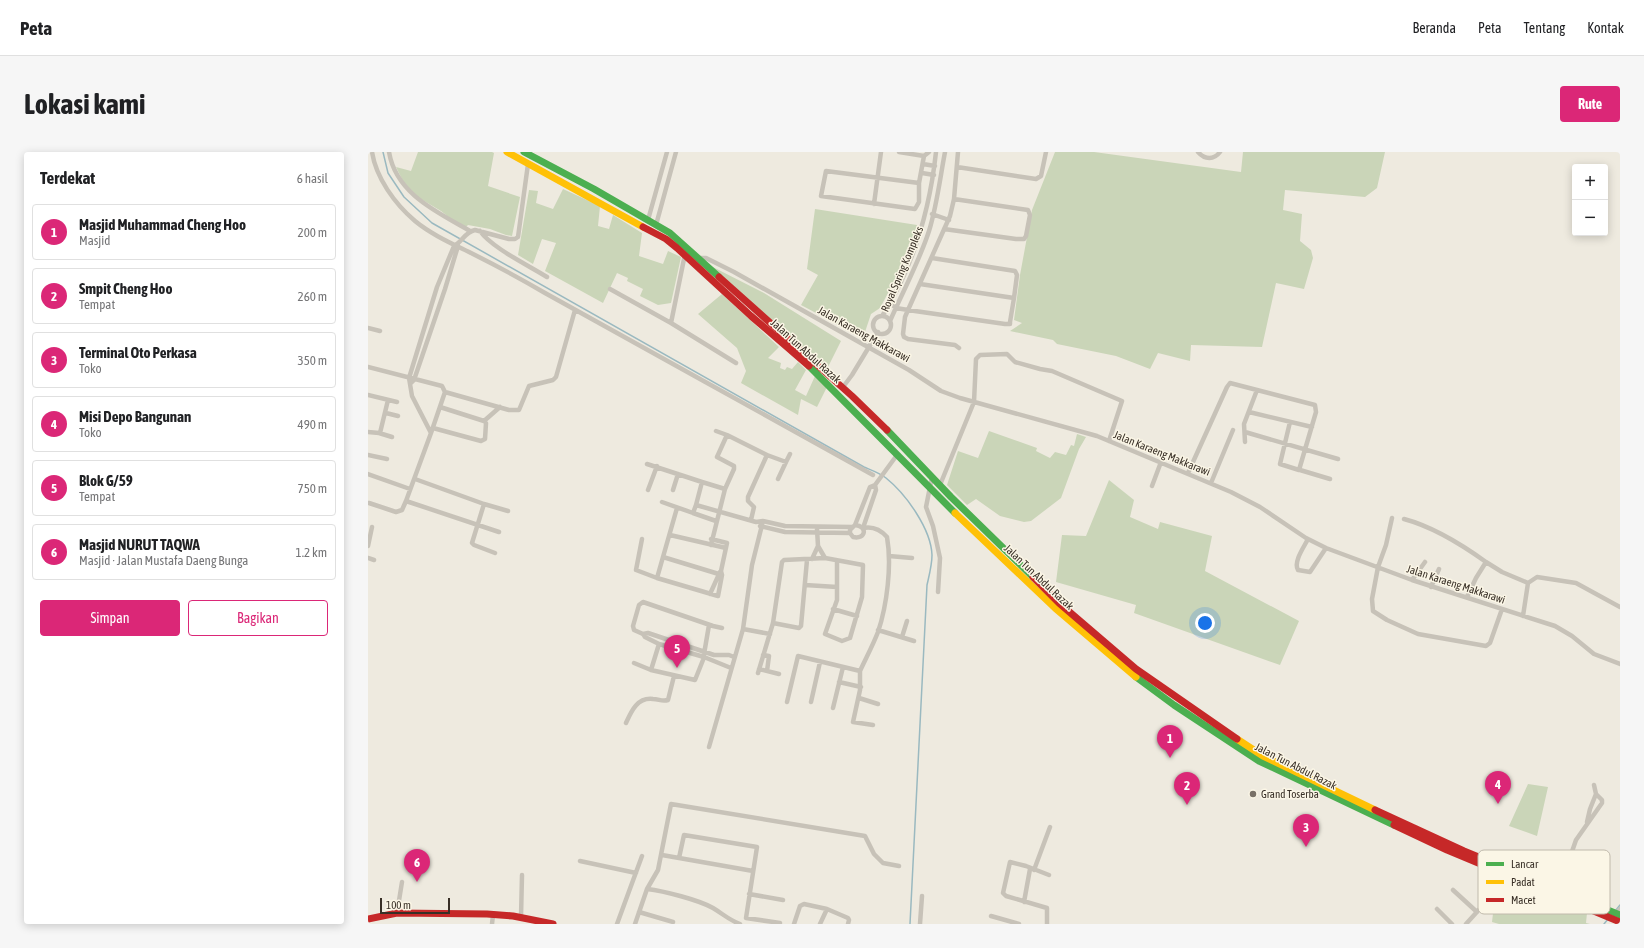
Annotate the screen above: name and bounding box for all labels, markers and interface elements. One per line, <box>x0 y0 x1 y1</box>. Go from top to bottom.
text: Peta <box>20 17 52 39</box>
text: Beranda <box>1413 20 1456 36</box>
text: Peta <box>1478 20 1502 36</box>
text: Tentang <box>1524 20 1565 36</box>
text: Kontak <box>1587 20 1624 36</box>
button: Rute <box>1560 86 1620 122</box>
text: Lokasi kami <box>24 88 145 120</box>
map controls <box>1572 164 1608 236</box>
button: + <box>1572 164 1608 200</box>
text: Terdekat <box>40 168 95 188</box>
text: 6 hasil <box>297 171 328 186</box>
button: − <box>1572 200 1608 236</box>
text: Masjid Muhammad Cheng Hoo <box>79 216 246 233</box>
street label: Royal Spring Kompleks <box>879 224 925 314</box>
text: 1 <box>51 225 57 240</box>
text: 200 m <box>298 225 327 240</box>
text: Masjid <box>79 233 111 248</box>
text: Smpit Cheng Hoo <box>79 280 172 297</box>
text: 2 <box>51 289 57 304</box>
text: 260 m <box>298 289 327 304</box>
text: Tempat <box>79 297 115 312</box>
street label: Jalan Karaeng Makkarawi <box>816 304 912 364</box>
street label: Jalan Tun Abdul Razak <box>769 316 844 386</box>
text: Terminal Oto Perkasa <box>79 344 197 361</box>
text: 3 <box>51 353 57 368</box>
text: 350 m <box>298 353 327 368</box>
text: Toko <box>79 361 102 376</box>
text: Misi Depo Bangunan <box>79 408 191 425</box>
text: 4 <box>51 417 57 432</box>
text: 490 m <box>298 417 327 432</box>
text: Toko <box>79 425 102 440</box>
street label: Jalan Karaeng Makkarawi <box>1112 428 1212 478</box>
text: Blok G/59 <box>79 472 133 489</box>
text: 5 <box>51 481 57 496</box>
text: 750 m <box>298 481 327 496</box>
text: Tempat <box>79 489 115 504</box>
text: Masjid NURUT TAQWA <box>79 536 200 553</box>
street label: Jalan Tun Abdul Razak <box>1002 542 1076 612</box>
text: 6 <box>51 545 57 560</box>
text: 1.2 km <box>296 545 327 560</box>
text: Masjid · Jalan Mustafa Daeng Bunga <box>79 553 248 568</box>
street label: Jalan Karaeng Makkarawi <box>1405 562 1507 606</box>
button: Simpan <box>40 600 180 636</box>
button: Bagikan <box>188 600 328 636</box>
your location <box>1195 613 1215 633</box>
pin: 5 <box>664 635 690 668</box>
pin: 1 <box>1157 725 1183 758</box>
street label: Jalan Tun Abdul Razak <box>1253 740 1339 792</box>
pin: 4 <box>1485 771 1511 804</box>
pin: 2 <box>1174 772 1200 805</box>
place label: Grand Toserba <box>1261 788 1319 800</box>
marker: Grand Toserba <box>1248 789 1258 799</box>
pin: 3 <box>1293 814 1319 847</box>
pin: 6 <box>404 849 430 882</box>
legend <box>1478 850 1610 914</box>
text: Lancar <box>1511 858 1539 870</box>
text: Padat <box>1511 876 1535 888</box>
text: Macet <box>1511 894 1536 906</box>
scale bar <box>380 896 450 915</box>
text: 100 m <box>386 899 411 911</box>

